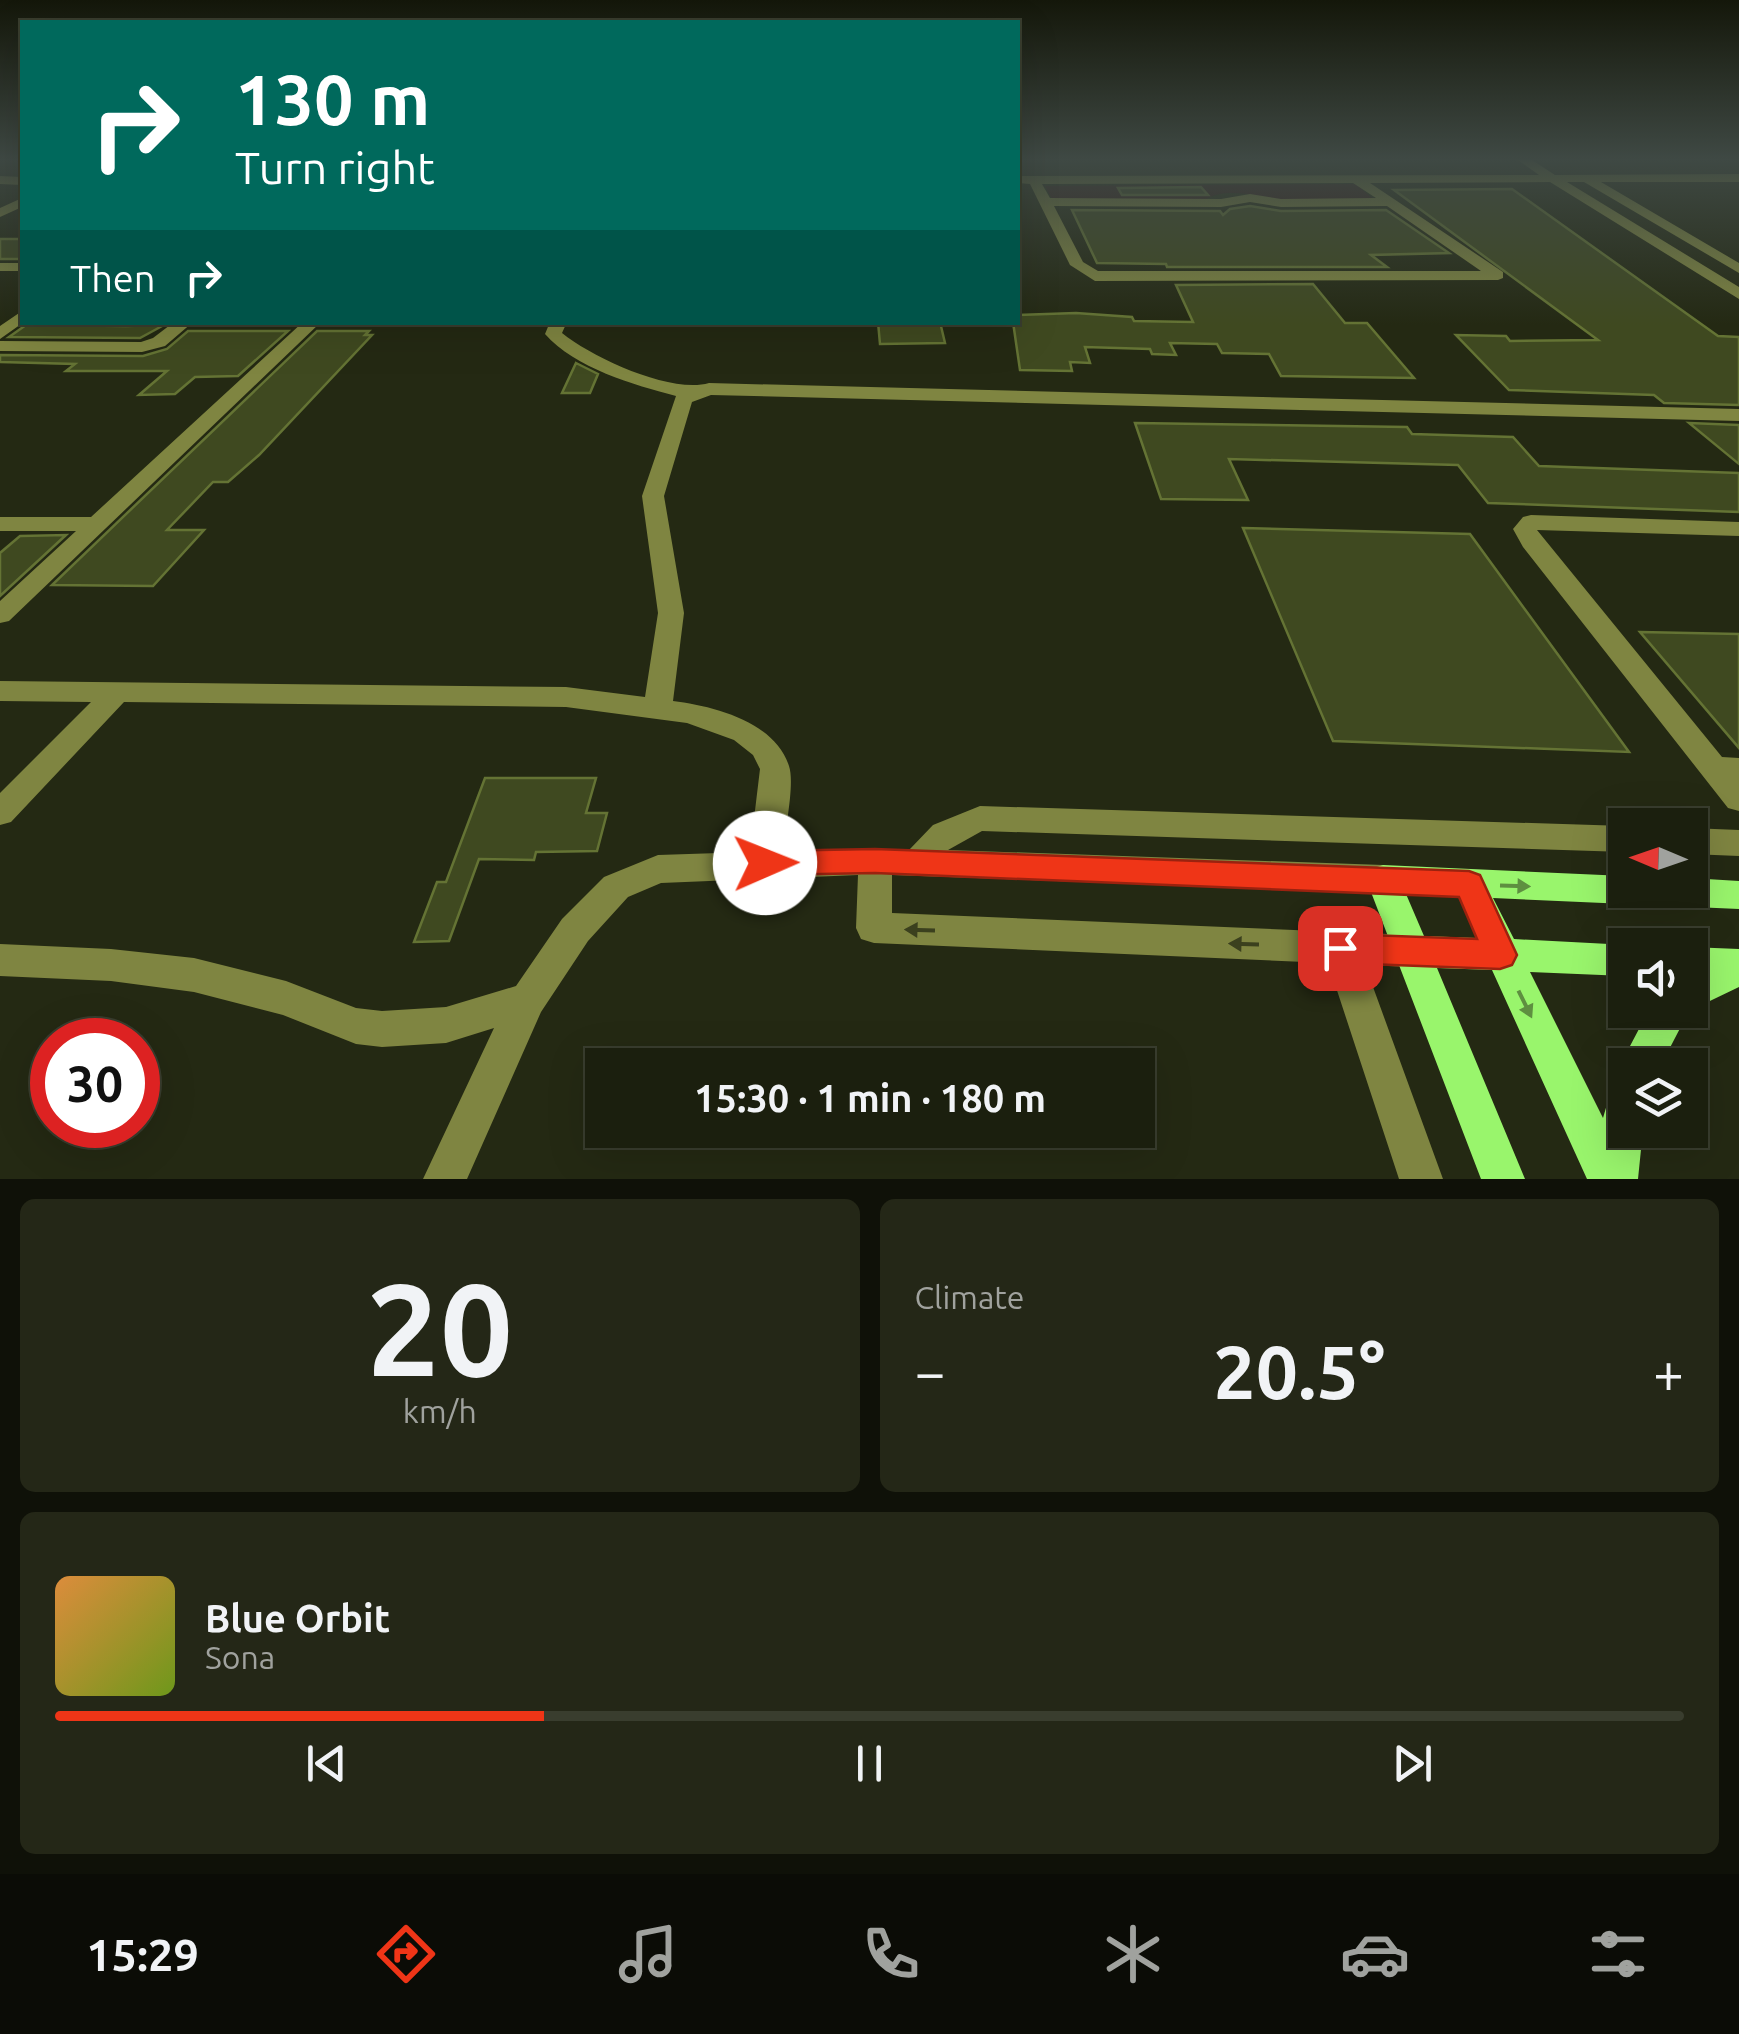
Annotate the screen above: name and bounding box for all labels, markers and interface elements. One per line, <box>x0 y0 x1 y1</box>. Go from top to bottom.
icon: right <box>70 60 200 190</box>
text: 130 m <box>235 60 430 138</box>
text: Turn right <box>235 142 435 193</box>
icon: right <box>176 250 231 305</box>
text: Then <box>70 257 156 299</box>
north arrow <box>1608 808 1708 908</box>
map controls <box>1608 808 1708 1148</box>
position arrow <box>713 811 817 915</box>
one-way arrow <box>1500 878 1532 894</box>
pin <box>1298 906 1383 991</box>
icon: arrive <box>1313 921 1368 976</box>
one-way arrow <box>903 922 935 938</box>
button: sound <box>1608 928 1708 1028</box>
one-way arrow <box>1228 936 1260 952</box>
one-way arrow <box>1516 990 1533 1019</box>
speed limit sign: 30 <box>30 1018 160 1148</box>
button: layers <box>1608 1048 1708 1148</box>
text: 15:30 · 1 min · 180 m <box>694 1077 1046 1119</box>
text: 20 <box>366 1255 513 1401</box>
text: Climate <box>915 1279 1025 1315</box>
text: 20.5° <box>1213 1329 1385 1413</box>
text: − <box>915 1341 946 1402</box>
text: + <box>1653 1341 1684 1402</box>
text: km/h <box>403 1393 477 1429</box>
text: Blue Orbit <box>205 1597 390 1639</box>
text: Sona <box>205 1639 275 1675</box>
icon: previous <box>299 1736 354 1791</box>
icon: pause <box>842 1736 897 1791</box>
icon: next <box>1385 1736 1440 1791</box>
icon: directions <box>371 1919 441 1989</box>
icon: music <box>613 1919 683 1989</box>
icon: phone <box>856 1919 926 1989</box>
icon: climate <box>1098 1919 1168 1989</box>
icon: car <box>1340 1919 1410 1989</box>
icon: filters <box>1583 1919 1653 1989</box>
text: 15:29 <box>86 1929 199 1980</box>

